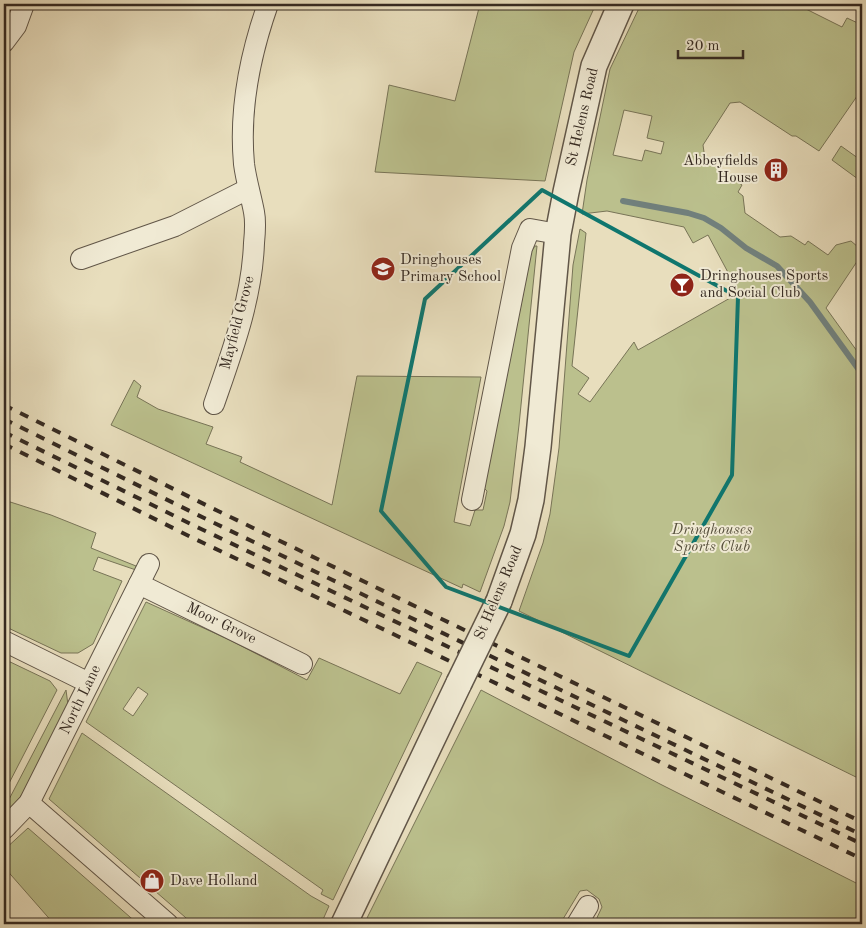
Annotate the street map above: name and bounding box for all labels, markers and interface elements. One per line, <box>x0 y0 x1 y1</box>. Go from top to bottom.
scale bar <box>678 28 744 60</box>
text: 20 m <box>686 39 720 54</box>
street label: St Helens Road <box>564 66 602 168</box>
place label: Abbeyfields House <box>683 154 758 186</box>
building icon: Abbeyfields House <box>763 157 789 183</box>
place label: Dringhouses Primary School <box>400 253 501 285</box>
school or university icon: Dringhouses Primary School <box>370 256 396 282</box>
place label: Dringhouses Sports and Social Club <box>700 269 828 301</box>
bar icon: Dringhouses Sports and Social Club <box>669 272 695 298</box>
street label: Mayfield Grove <box>218 274 258 372</box>
park label: Dringhouses Sports Club <box>671 523 752 555</box>
street label: St Helens Road <box>472 544 526 642</box>
street label: Moor Grove <box>184 601 258 647</box>
street label: North Lane <box>58 663 104 737</box>
shop icon: Dave Holland <box>139 868 165 894</box>
place label: Dave Holland <box>170 874 258 889</box>

